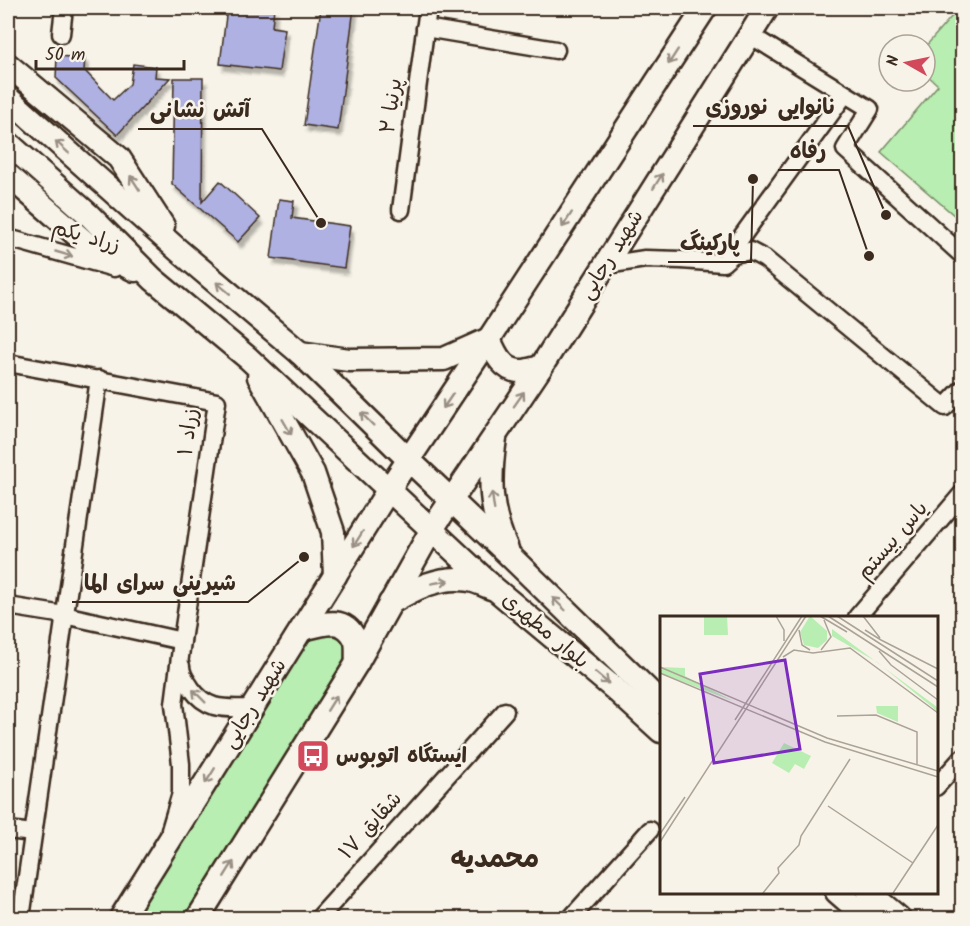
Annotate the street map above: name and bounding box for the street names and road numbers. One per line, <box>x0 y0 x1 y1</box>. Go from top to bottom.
street label: پرنیا ۲ <box>372 76 412 136</box>
street label: شهید رجایی <box>571 203 653 307</box>
street label: زراد یکم <box>48 212 124 262</box>
street label: زراد ۱ <box>170 406 208 458</box>
street label: یاس بیستم <box>849 494 937 588</box>
street label: بلوار مطهری <box>494 584 596 678</box>
street label: شهید رجایی <box>214 652 296 756</box>
street label: شقایق ۱۷ <box>331 784 411 868</box>

